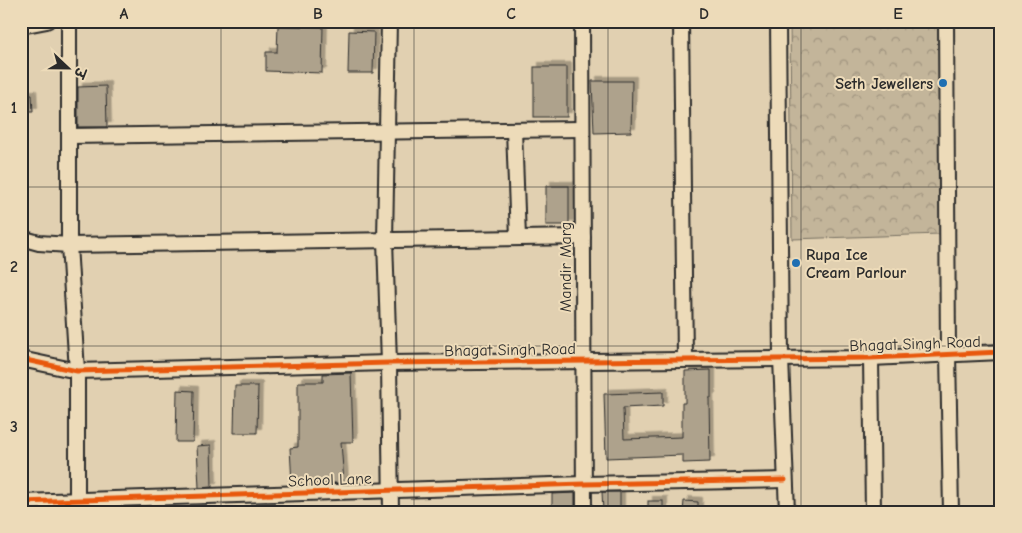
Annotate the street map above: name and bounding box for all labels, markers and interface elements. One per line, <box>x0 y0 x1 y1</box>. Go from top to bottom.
text: A <box>120 5 129 23</box>
text: B <box>313 5 323 23</box>
text: C <box>506 5 516 23</box>
text: D <box>699 5 709 23</box>
text: E <box>893 5 903 23</box>
north arrow <box>42 42 92 92</box>
text: उ <box>69 63 90 82</box>
place label: Seth Jewellers <box>835 75 933 93</box>
marker: Seth Jewellers <box>937 77 949 89</box>
text: 1 <box>11 99 17 117</box>
street label: Mandir Marg <box>557 222 575 312</box>
place label: Rupa Ice Cream Parlour <box>806 246 907 282</box>
marker: Rupa Ice Cream Parlour <box>790 257 802 269</box>
text: 2 <box>10 258 18 276</box>
street label: Bhagat Singh Road <box>849 333 981 355</box>
street label: Bhagat Singh Road <box>444 340 576 360</box>
text: 3 <box>10 418 18 436</box>
street label: School Lane <box>288 470 372 490</box>

